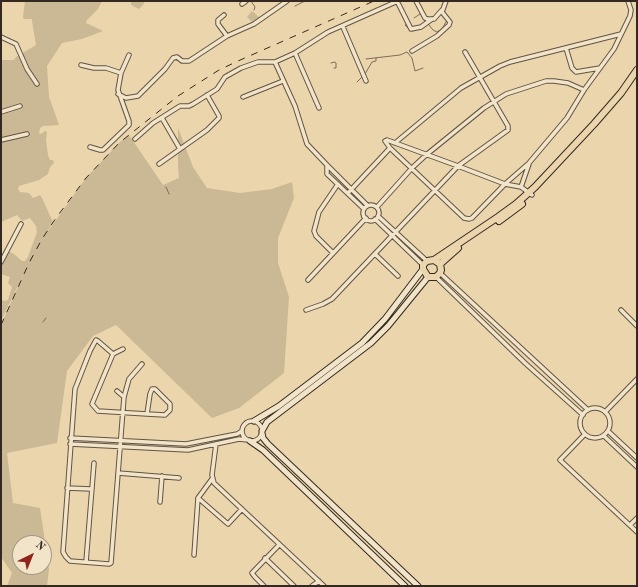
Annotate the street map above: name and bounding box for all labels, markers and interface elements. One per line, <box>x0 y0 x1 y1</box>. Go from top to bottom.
north arrow <box>12 535 52 575</box>
text: N <box>33 540 47 553</box>

